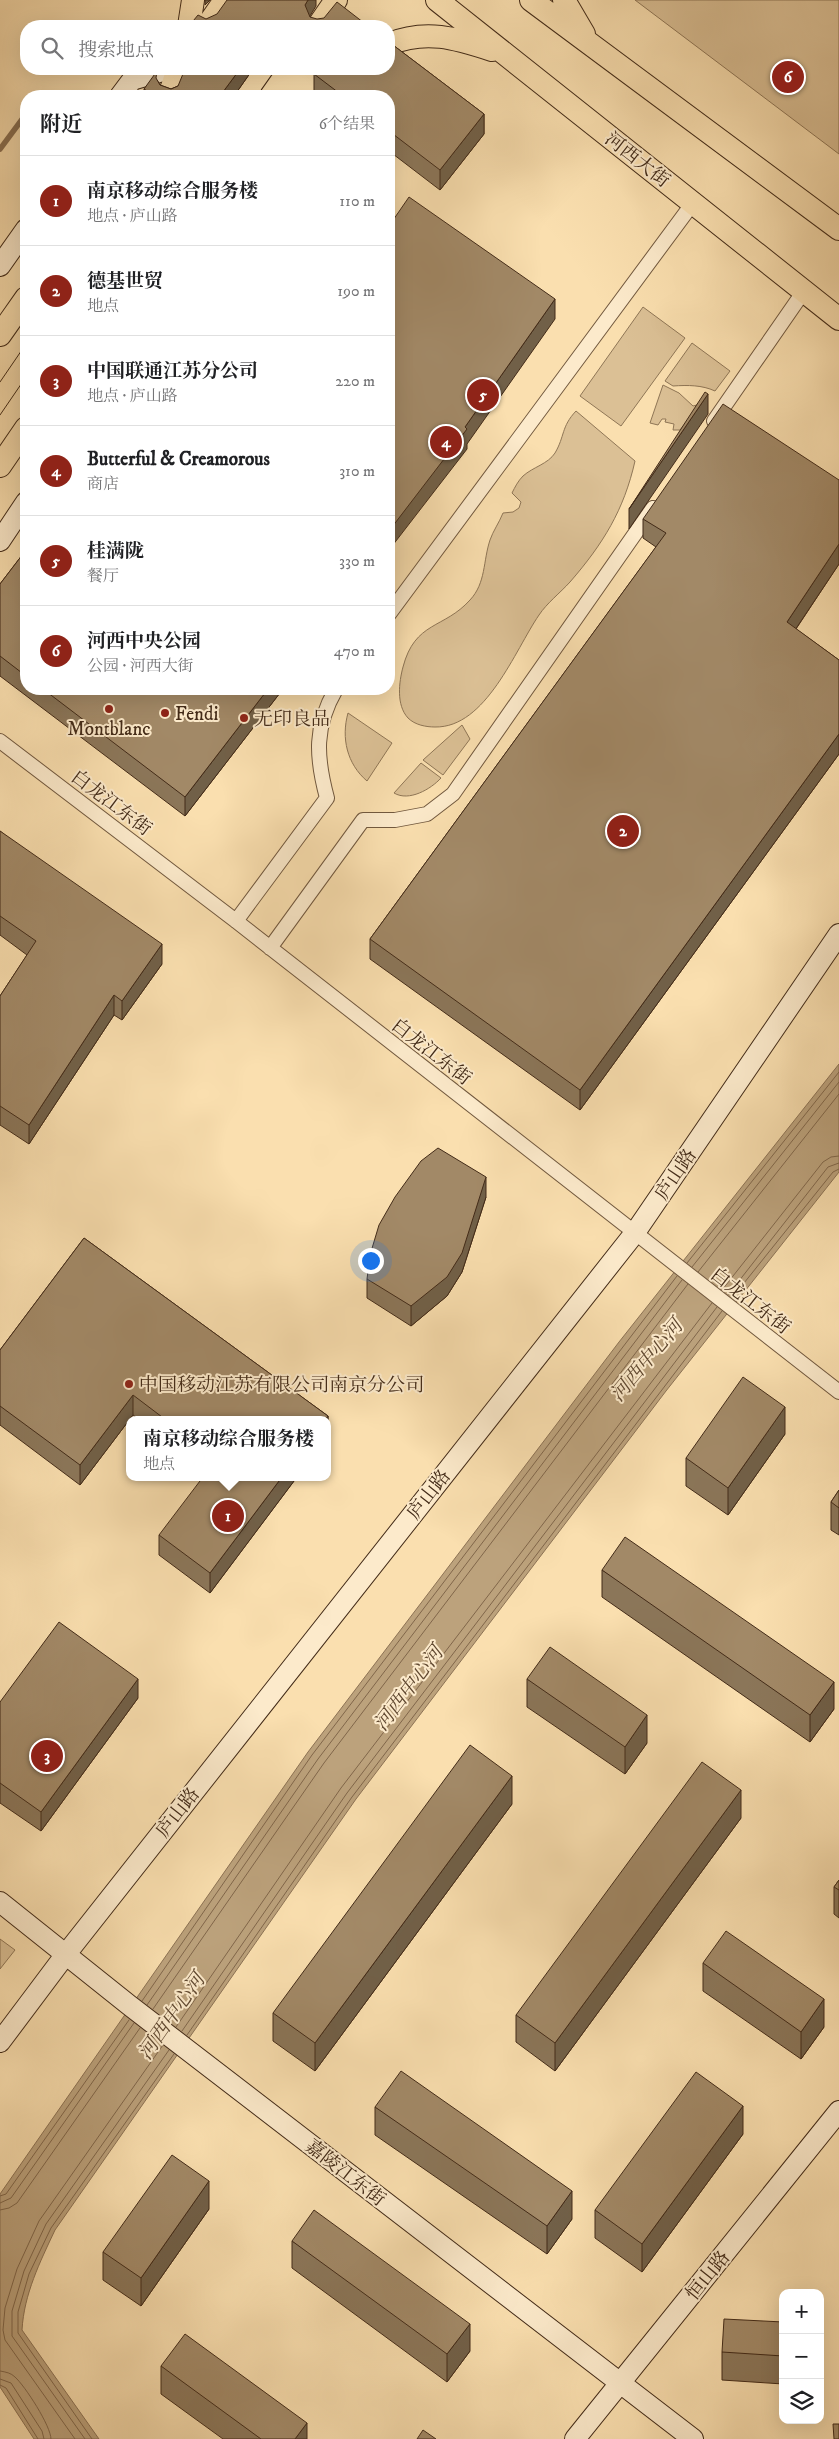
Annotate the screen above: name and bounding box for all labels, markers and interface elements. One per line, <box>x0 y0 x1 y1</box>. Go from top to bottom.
search box <box>20 20 395 75</box>
icon: search <box>38 34 66 62</box>
text: 搜索地点 <box>78 39 154 62</box>
pin: 6 <box>772 58 804 96</box>
text: 附近 <box>40 112 82 138</box>
text: 6个结果 <box>319 114 375 134</box>
street label: 河西大街 <box>600 128 674 193</box>
text: 南京移动综合服务楼 <box>87 180 258 203</box>
text: 1 <box>53 191 59 211</box>
text: 110 m <box>339 191 375 211</box>
text: 地点 · 庐山路 <box>87 206 178 226</box>
text: 德基世贸 <box>87 270 163 293</box>
text: 2 <box>52 281 60 301</box>
text: 190 m <box>337 281 375 301</box>
text: 地点 <box>87 296 119 316</box>
text: 中国联通江苏分公司 <box>87 360 258 383</box>
text: 3 <box>53 371 59 391</box>
text: 220 m <box>335 371 375 391</box>
pin: 5 <box>467 376 499 414</box>
text: 地点 · 庐山路 <box>87 386 178 406</box>
pin: 4 <box>430 423 462 461</box>
text: Butterful & Creamorous <box>87 448 270 471</box>
text: 4 <box>51 461 61 481</box>
text: 310 m <box>339 461 375 481</box>
text: 商店 <box>87 474 119 494</box>
text: 桂满陇 <box>87 540 144 563</box>
text: 5 <box>52 551 60 571</box>
text: 330 m <box>339 551 375 571</box>
text: 餐厅 <box>87 566 119 586</box>
text: 河西中央公园 <box>87 630 201 653</box>
text: 6 <box>52 641 60 661</box>
text: 470 m <box>334 641 375 661</box>
text: 公园 · 河西大街 <box>87 656 194 676</box>
marker: Montblanc <box>103 703 115 715</box>
place label: Fendi <box>175 703 218 726</box>
marker: Fendi <box>159 707 171 719</box>
place label: 无印良品 <box>254 708 330 731</box>
marker: 无印良品 <box>238 712 250 724</box>
place label: Montblanc <box>68 718 150 741</box>
street label: 白龙江东街 <box>66 765 156 841</box>
pin: 2 <box>607 812 639 850</box>
street label: 白龙江东街 <box>387 1014 476 1090</box>
street label: 庐山路 <box>651 1145 702 1205</box>
your location <box>358 1248 384 1274</box>
street label: 白龙江东街 <box>706 1263 795 1339</box>
water label: 河西中心河 <box>605 1312 691 1407</box>
place label: 中国移动江苏有限公司南京分公司 <box>139 1374 424 1397</box>
marker: 中国移动江苏有限公司南京分公司 <box>123 1378 135 1390</box>
popup <box>126 1416 331 1481</box>
text: 南京移动综合服务楼 <box>143 1428 314 1451</box>
text: 地点 <box>143 1454 175 1474</box>
street label: 庐山路 <box>403 1465 456 1524</box>
pin: 1 <box>212 1497 244 1535</box>
water label: 河西中心河 <box>369 1639 451 1736</box>
pin: 3 <box>31 1737 63 1775</box>
street label: 庐山路 <box>152 1783 205 1842</box>
water label: 河西中心河 <box>133 1966 213 2065</box>
street label: 嘉陵江东街 <box>301 2135 390 2211</box>
street label: 恒山路 <box>681 2247 735 2305</box>
map controls <box>779 2289 824 2424</box>
button: + <box>779 2289 824 2334</box>
button: − <box>779 2334 824 2379</box>
button: layers <box>779 2379 824 2424</box>

